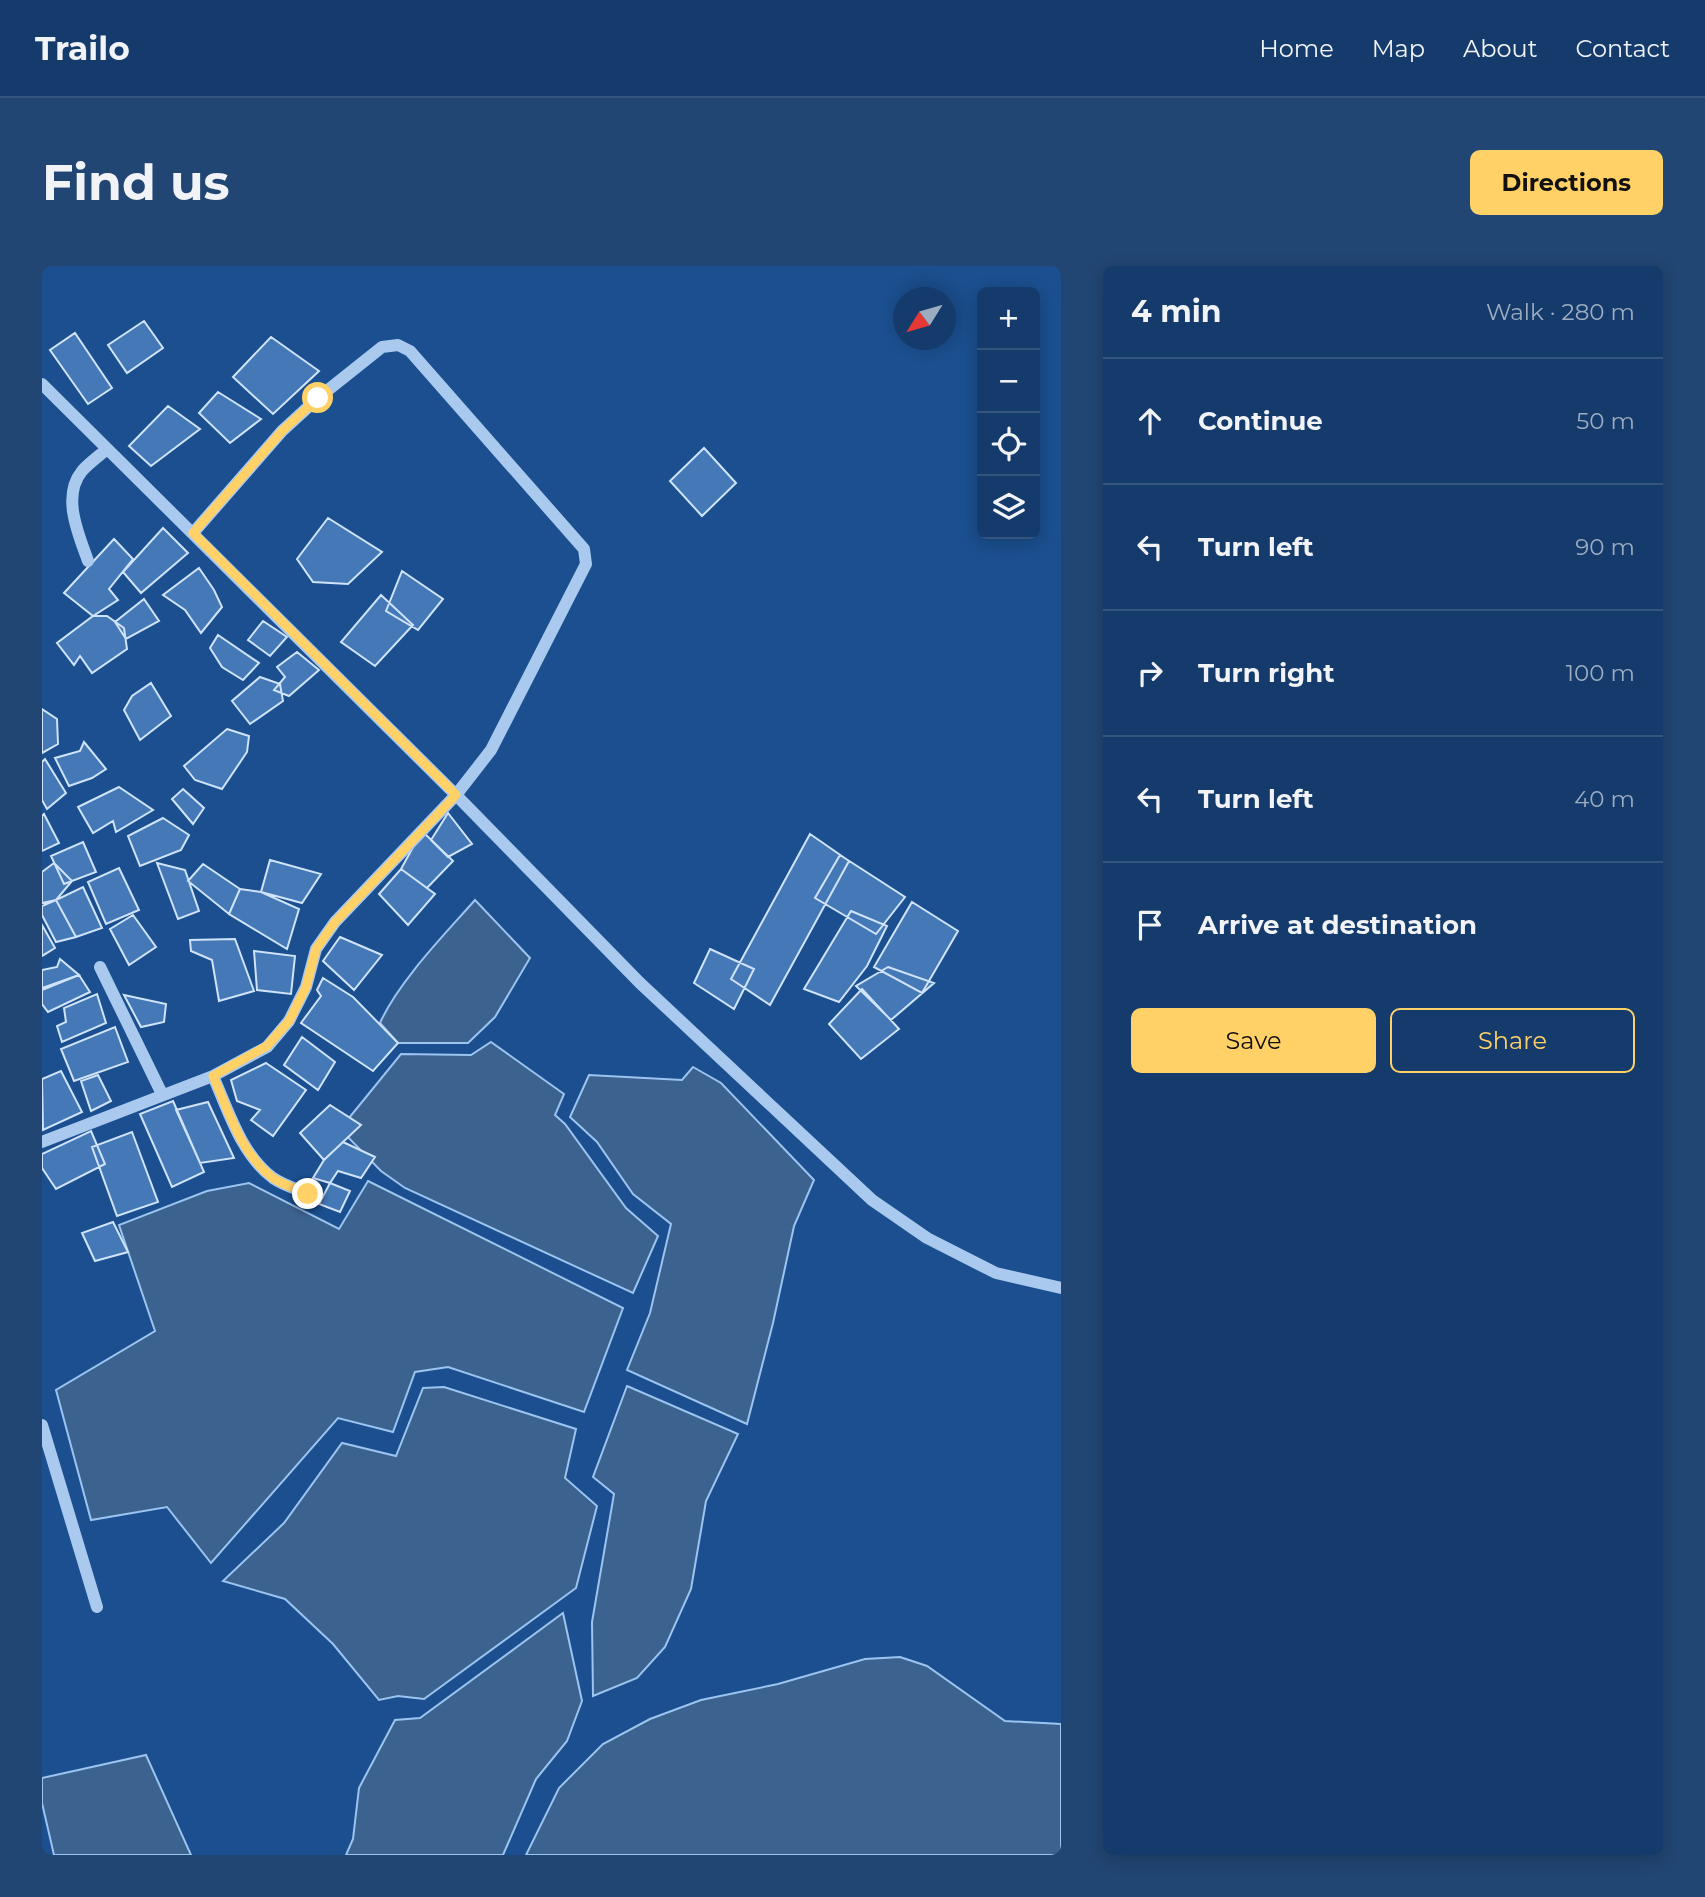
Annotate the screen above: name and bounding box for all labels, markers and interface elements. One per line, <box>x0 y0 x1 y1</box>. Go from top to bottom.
text: Trailo <box>35 28 130 68</box>
text: Home <box>1259 34 1334 63</box>
text: Map <box>1372 34 1425 63</box>
text: About <box>1463 34 1537 63</box>
text: Contact <box>1575 34 1670 63</box>
button: Directions <box>1470 150 1663 215</box>
text: Find us <box>42 153 230 212</box>
north arrow <box>893 287 956 350</box>
map controls <box>977 287 1040 539</box>
button: + <box>977 287 1040 350</box>
text: 4 min <box>1131 293 1221 330</box>
text: Walk · 280 m <box>1486 298 1635 326</box>
button: − <box>977 350 1040 413</box>
route start <box>302 382 333 413</box>
icon: ahead <box>1131 402 1169 440</box>
text: Continue <box>1198 405 1323 437</box>
text: 50 m <box>1576 407 1635 435</box>
button: locate <box>977 413 1040 476</box>
button: layers <box>977 476 1040 539</box>
icon: left <box>1131 528 1169 566</box>
text: Turn left <box>1198 531 1314 563</box>
text: 90 m <box>1575 533 1635 561</box>
icon: right <box>1131 654 1169 692</box>
text: Turn right <box>1198 657 1334 689</box>
text: 100 m <box>1566 659 1635 687</box>
icon: left <box>1131 780 1169 818</box>
text: Turn left <box>1198 783 1314 815</box>
text: 40 m <box>1574 785 1635 813</box>
icon: arrive <box>1131 906 1169 944</box>
text: Arrive at destination <box>1198 909 1477 941</box>
button: Save <box>1131 1008 1376 1073</box>
button: Share <box>1390 1008 1635 1073</box>
route end <box>292 1178 323 1209</box>

